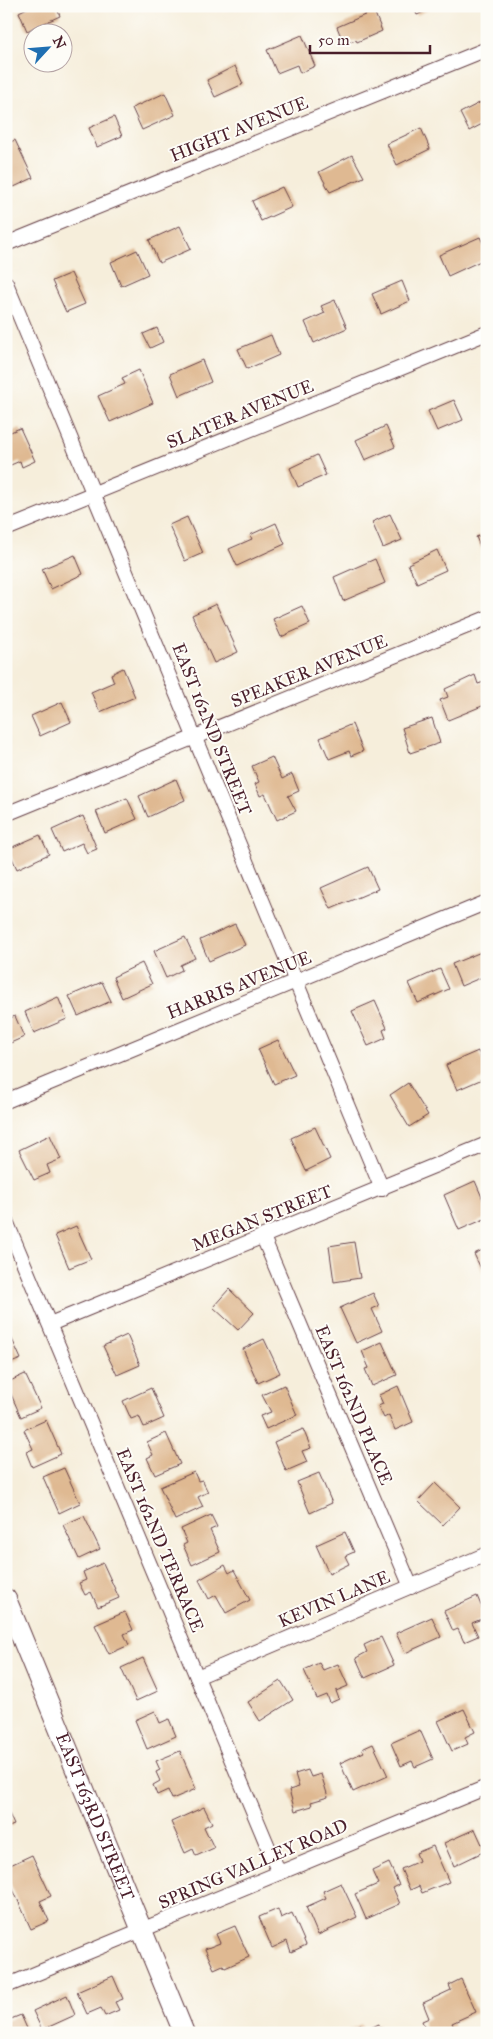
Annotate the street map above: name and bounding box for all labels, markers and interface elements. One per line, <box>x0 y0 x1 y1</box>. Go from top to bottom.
north arrow <box>22 22 72 72</box>
scale bar <box>310 22 430 54</box>
text: 50 m <box>318 31 350 49</box>
text: N <box>49 33 70 52</box>
street label: HIGHT AVENUE <box>167 91 311 167</box>
street label: SLATER AVENUE <box>163 375 317 453</box>
street label: SPEAKER AVENUE <box>228 630 390 712</box>
street label: EAST 162ND STREET <box>167 640 257 818</box>
street label: HARRIS AVENUE <box>164 946 314 1024</box>
street label: MEGAN STREET <box>189 1180 335 1256</box>
street label: EAST 162ND PLACE <box>310 1322 398 1488</box>
street label: EAST 162ND TERRACE <box>111 1445 209 1635</box>
street label: KEVIN LANE <box>275 1566 393 1632</box>
street label: EAST 163RD STREET <box>51 1729 139 1904</box>
street label: SPRING VALLEY ROAD <box>155 1814 351 1914</box>

